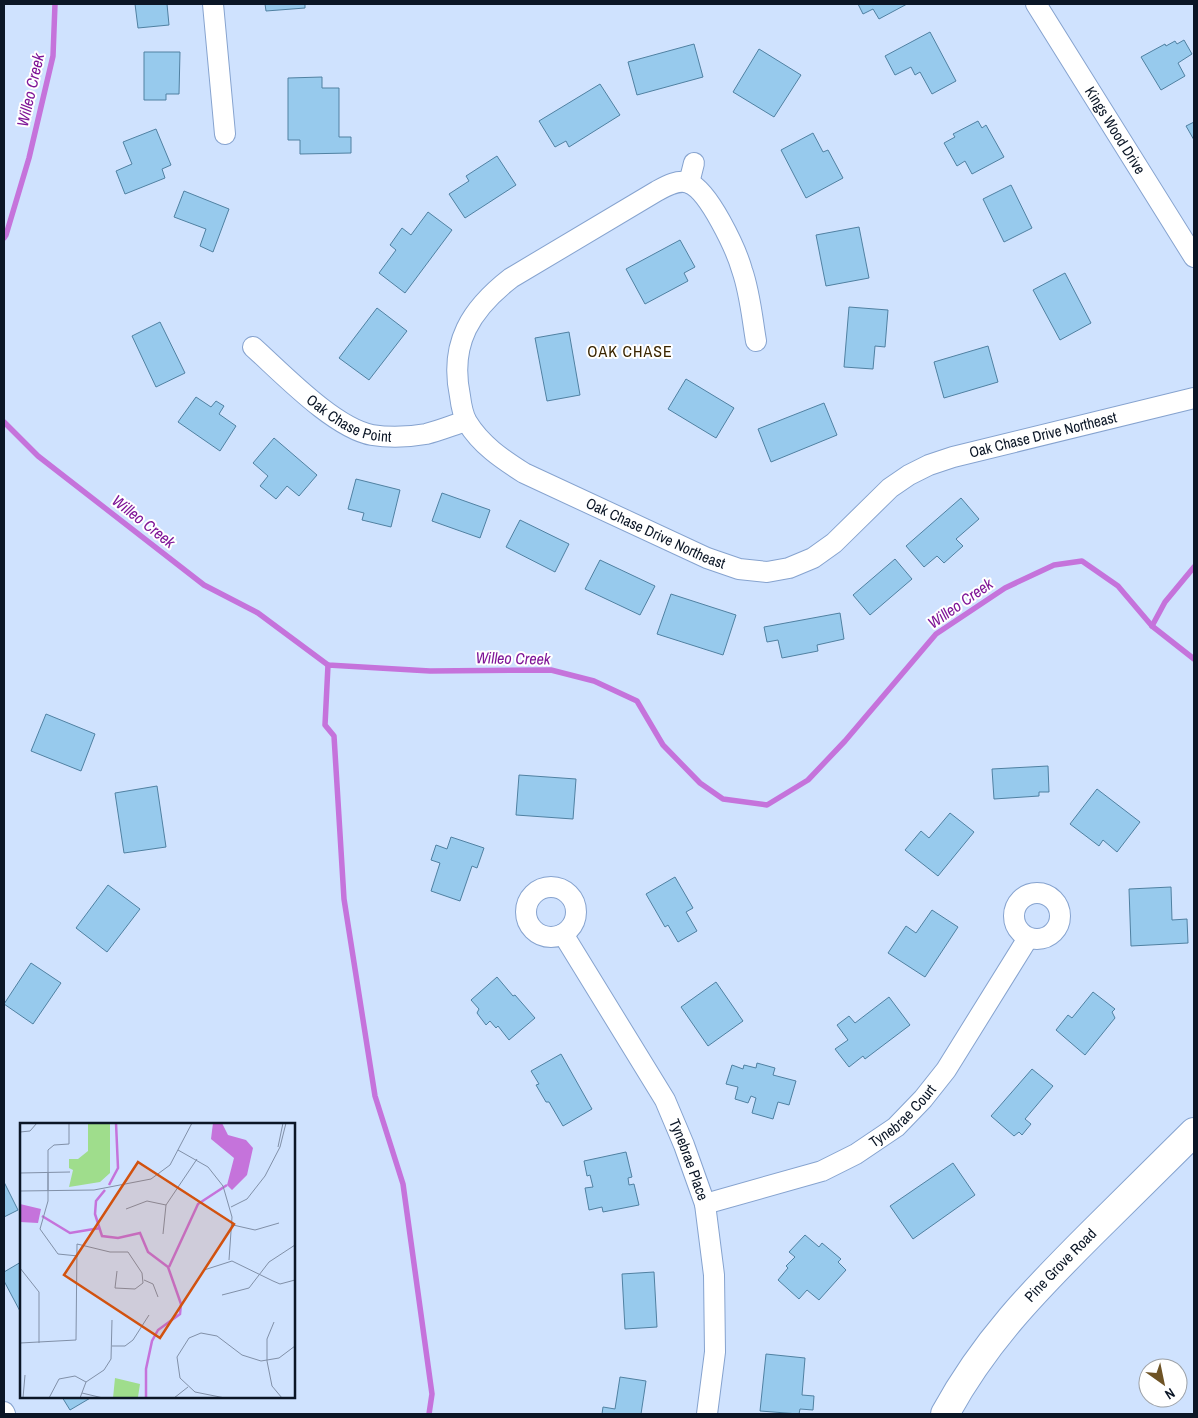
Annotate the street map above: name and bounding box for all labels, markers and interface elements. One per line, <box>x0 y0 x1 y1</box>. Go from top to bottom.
water label: Willeo Creek <box>11 51 49 129</box>
street label: Kings Wood Drive <box>1080 82 1151 178</box>
district label: OAK CHASE <box>587 340 673 362</box>
street label: Oak Chase Point <box>302 389 392 447</box>
street label: Oak Chase Drive Northeast <box>967 406 1119 463</box>
water label: Willeo Creek <box>108 489 181 553</box>
street label: Oak Chase Drive Northeast <box>583 492 729 574</box>
water label: Willeo Creek <box>923 572 997 633</box>
water label: Willeo Creek <box>475 646 551 670</box>
street label: Tynebrae Court <box>865 1079 941 1152</box>
street label: Tynebrae Place <box>664 1115 714 1203</box>
inset map <box>20 1123 295 1398</box>
street label: Pine Grove Road <box>1019 1223 1101 1306</box>
north arrow <box>1138 1358 1188 1408</box>
text: N <box>1162 1384 1178 1404</box>

